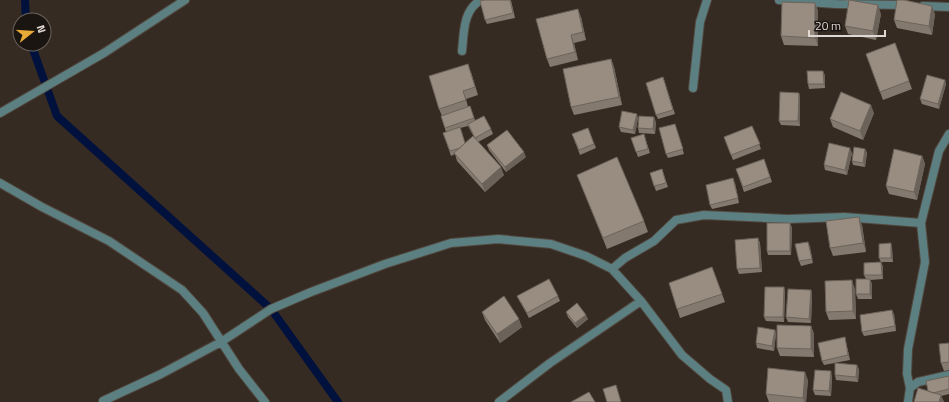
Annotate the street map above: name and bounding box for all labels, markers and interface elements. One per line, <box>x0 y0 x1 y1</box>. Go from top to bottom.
north arrow <box>12 12 52 52</box>
scale bar <box>809 12 885 38</box>
text: 20 m <box>815 16 841 35</box>
text: N <box>33 23 50 35</box>

